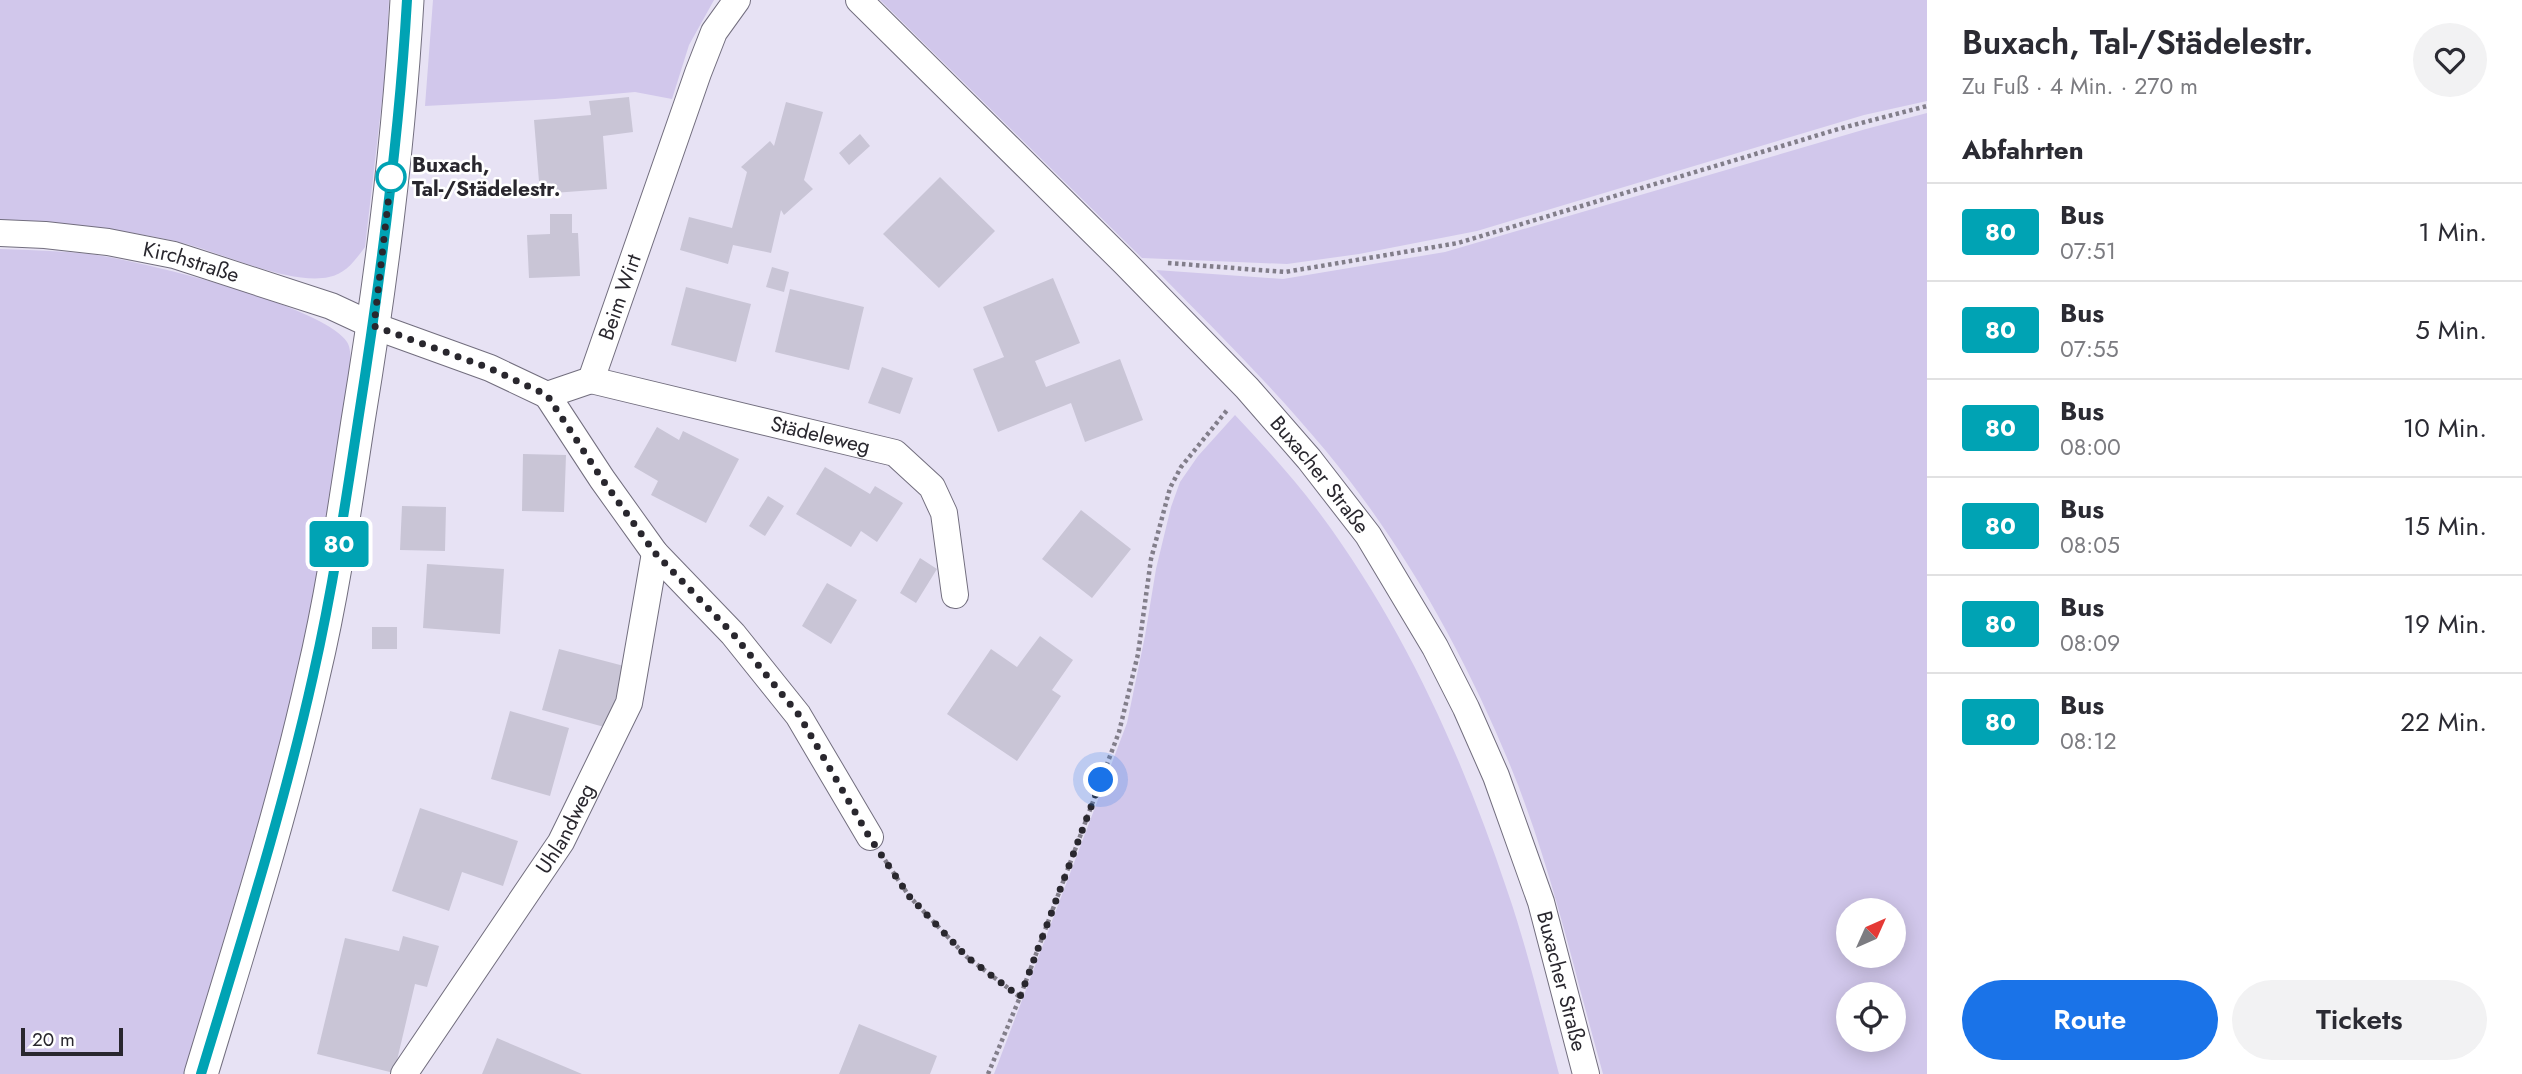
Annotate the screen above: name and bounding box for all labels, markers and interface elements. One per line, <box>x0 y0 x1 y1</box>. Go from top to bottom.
text: Buxach, Tal-/Städelestr. <box>1962 19 2313 66</box>
button: heart <box>2413 23 2487 97</box>
text: Zu Fuß · 4 Min. · 270 m <box>1962 69 2198 103</box>
text: Abfahrten <box>1962 131 2084 169</box>
place label: Buxach, Tal-/Städelestr. <box>412 150 560 204</box>
marker: Buxach, Tal-/Städelestr. <box>376 162 406 192</box>
text: Bus <box>2060 196 2104 234</box>
text: 1 Min. <box>2418 213 2487 251</box>
text: 80 <box>1985 214 2016 249</box>
street label: Kirchstraße <box>141 234 243 290</box>
text: 07:51 <box>2060 234 2116 268</box>
street label: Beim Wirt <box>591 250 649 344</box>
text: Bus <box>2060 294 2104 332</box>
text: 5 Min. <box>2415 311 2487 349</box>
text: 80 <box>1985 312 2016 347</box>
text: 07:55 <box>2060 332 2119 366</box>
text: Bus <box>2060 392 2104 430</box>
street label: Städeleweg <box>768 409 873 462</box>
street label: Buxacher Straße <box>1263 409 1377 540</box>
text: 10 Min. <box>2403 409 2487 447</box>
text: 80 <box>1985 410 2016 445</box>
text: 08:00 <box>2060 430 2121 464</box>
text: Bus <box>2060 490 2104 528</box>
text: 15 Min. <box>2404 507 2487 545</box>
text: 80 <box>1985 508 2016 543</box>
line badge: 80 <box>308 521 370 567</box>
text: 80 <box>324 526 354 561</box>
text: 08:05 <box>2060 528 2120 562</box>
text: Bus <box>2060 588 2104 626</box>
text: 19 Min. <box>2403 605 2487 643</box>
text: 80 <box>1985 606 2016 641</box>
text: 08:09 <box>2060 626 2120 660</box>
text: Bus <box>2060 686 2104 724</box>
text: 22 Min. <box>2400 703 2487 741</box>
text: 80 <box>1985 704 2016 739</box>
text: 08:12 <box>2060 724 2117 758</box>
your location <box>1083 762 1118 797</box>
street label: Uhlandweg <box>529 779 602 880</box>
north arrow <box>1836 898 1906 968</box>
map controls <box>1836 898 1906 1052</box>
street label: Buxacher Straße <box>1529 908 1594 1055</box>
button: Route <box>1962 980 2218 1060</box>
button: Tickets <box>2232 980 2487 1060</box>
button: locate <box>1836 982 1906 1052</box>
scale bar <box>21 1025 122 1057</box>
text: 20 m <box>32 1026 75 1053</box>

